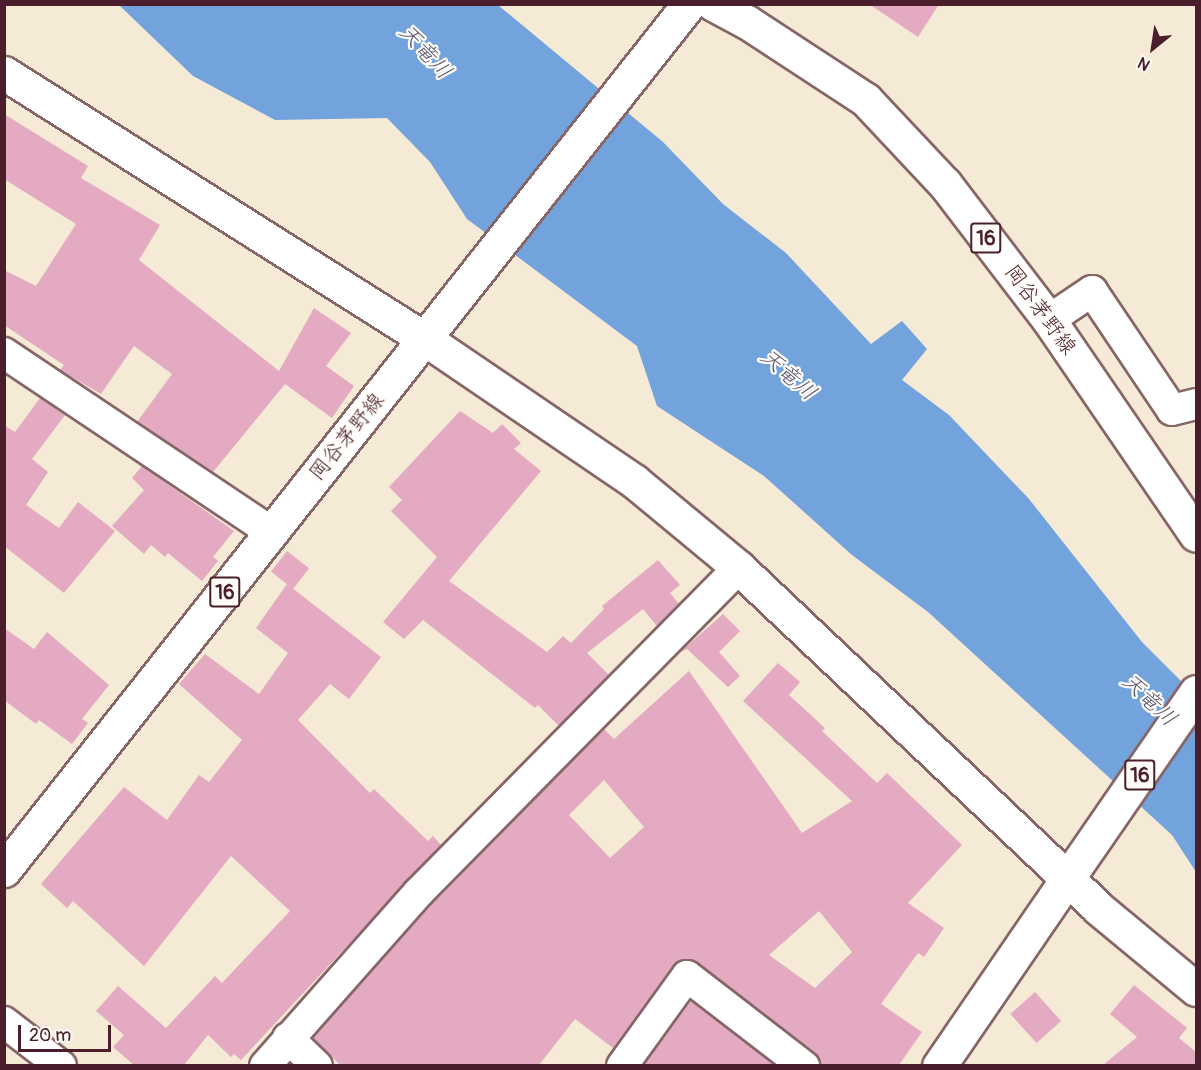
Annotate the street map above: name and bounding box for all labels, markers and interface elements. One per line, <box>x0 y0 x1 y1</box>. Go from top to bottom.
north arrow <box>1123 18 1183 78</box>
water label: 天竜川 <box>393 19 457 85</box>
text: N <box>1134 52 1154 75</box>
road number: 16 <box>970 221 1002 255</box>
street label: 岡谷茅野線 <box>999 260 1081 360</box>
water label: 天竜川 <box>754 343 822 407</box>
street label: 岡谷茅野線 <box>304 388 390 486</box>
road number: 16 <box>208 575 242 609</box>
water label: 天竜川 <box>1116 668 1182 732</box>
road number: 16 <box>1124 758 1156 792</box>
scale bar <box>21 1013 114 1051</box>
text: 20 m <box>29 1024 71 1047</box>

